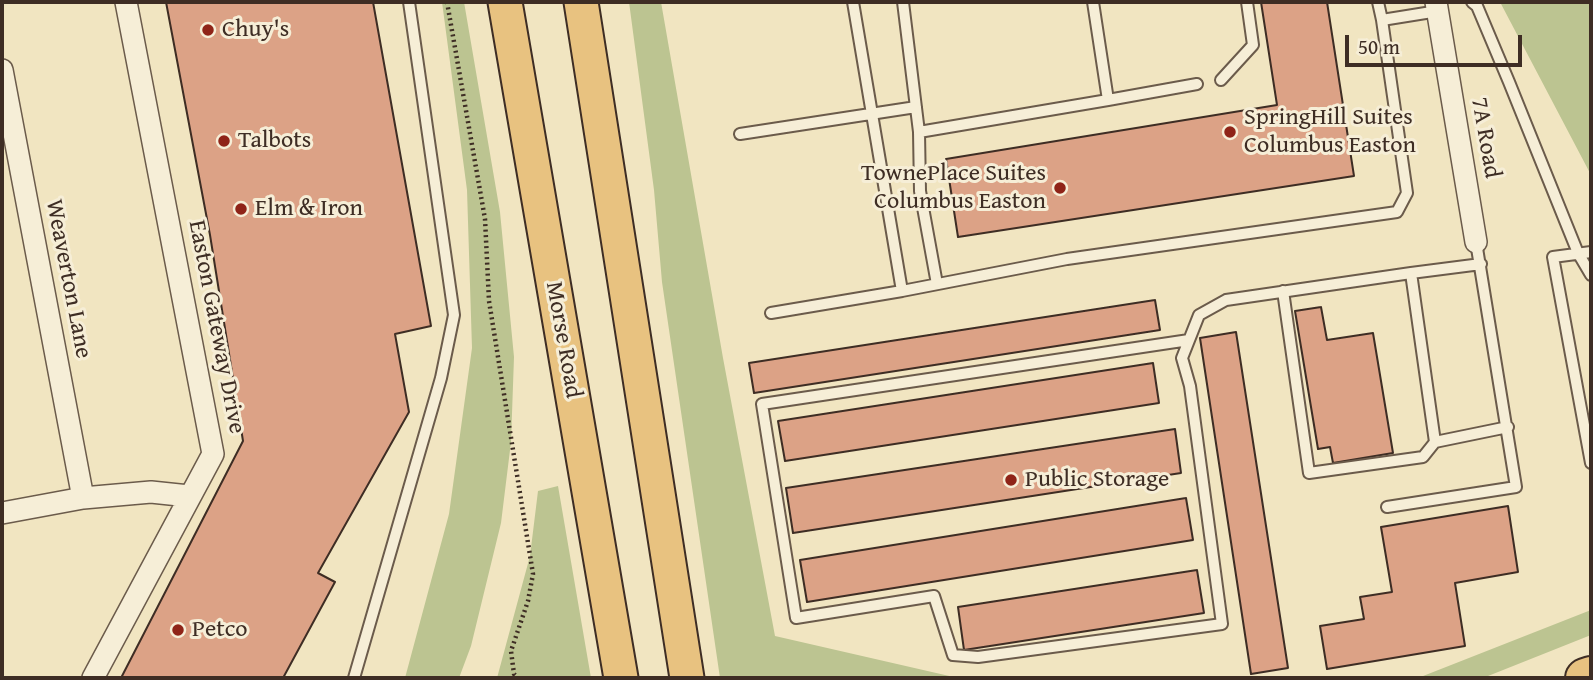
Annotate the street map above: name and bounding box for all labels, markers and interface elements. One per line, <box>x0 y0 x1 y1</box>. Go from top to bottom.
place label: Chuy's <box>222 16 289 44</box>
scale bar <box>1348 21 1525 65</box>
marker: Chuy's <box>200 22 216 38</box>
text: 50 m <box>1358 31 1400 62</box>
street label: 7A Road <box>1464 95 1506 181</box>
place label: SpringHill Suites Columbus Easton <box>1244 104 1416 160</box>
marker: SpringHill Suites Columbus Easton <box>1222 124 1238 140</box>
place label: Talbots <box>238 127 311 155</box>
marker: Talbots <box>216 133 232 149</box>
place label: TownePlace Suites Columbus Easton <box>861 160 1046 216</box>
marker: TownePlace Suites Columbus Easton <box>1052 180 1068 196</box>
place label: Elm & Iron <box>255 195 363 223</box>
street label: Weaverton Lane <box>38 197 98 361</box>
marker: Elm & Iron <box>233 201 249 217</box>
street label: Easton Gateway Drive <box>181 218 251 436</box>
street label: Morse Road <box>539 279 587 401</box>
place label: Public Storage <box>1025 466 1169 494</box>
marker: Public Storage <box>1003 472 1019 488</box>
place label: Petco <box>192 616 248 644</box>
marker: Petco <box>170 622 186 638</box>

